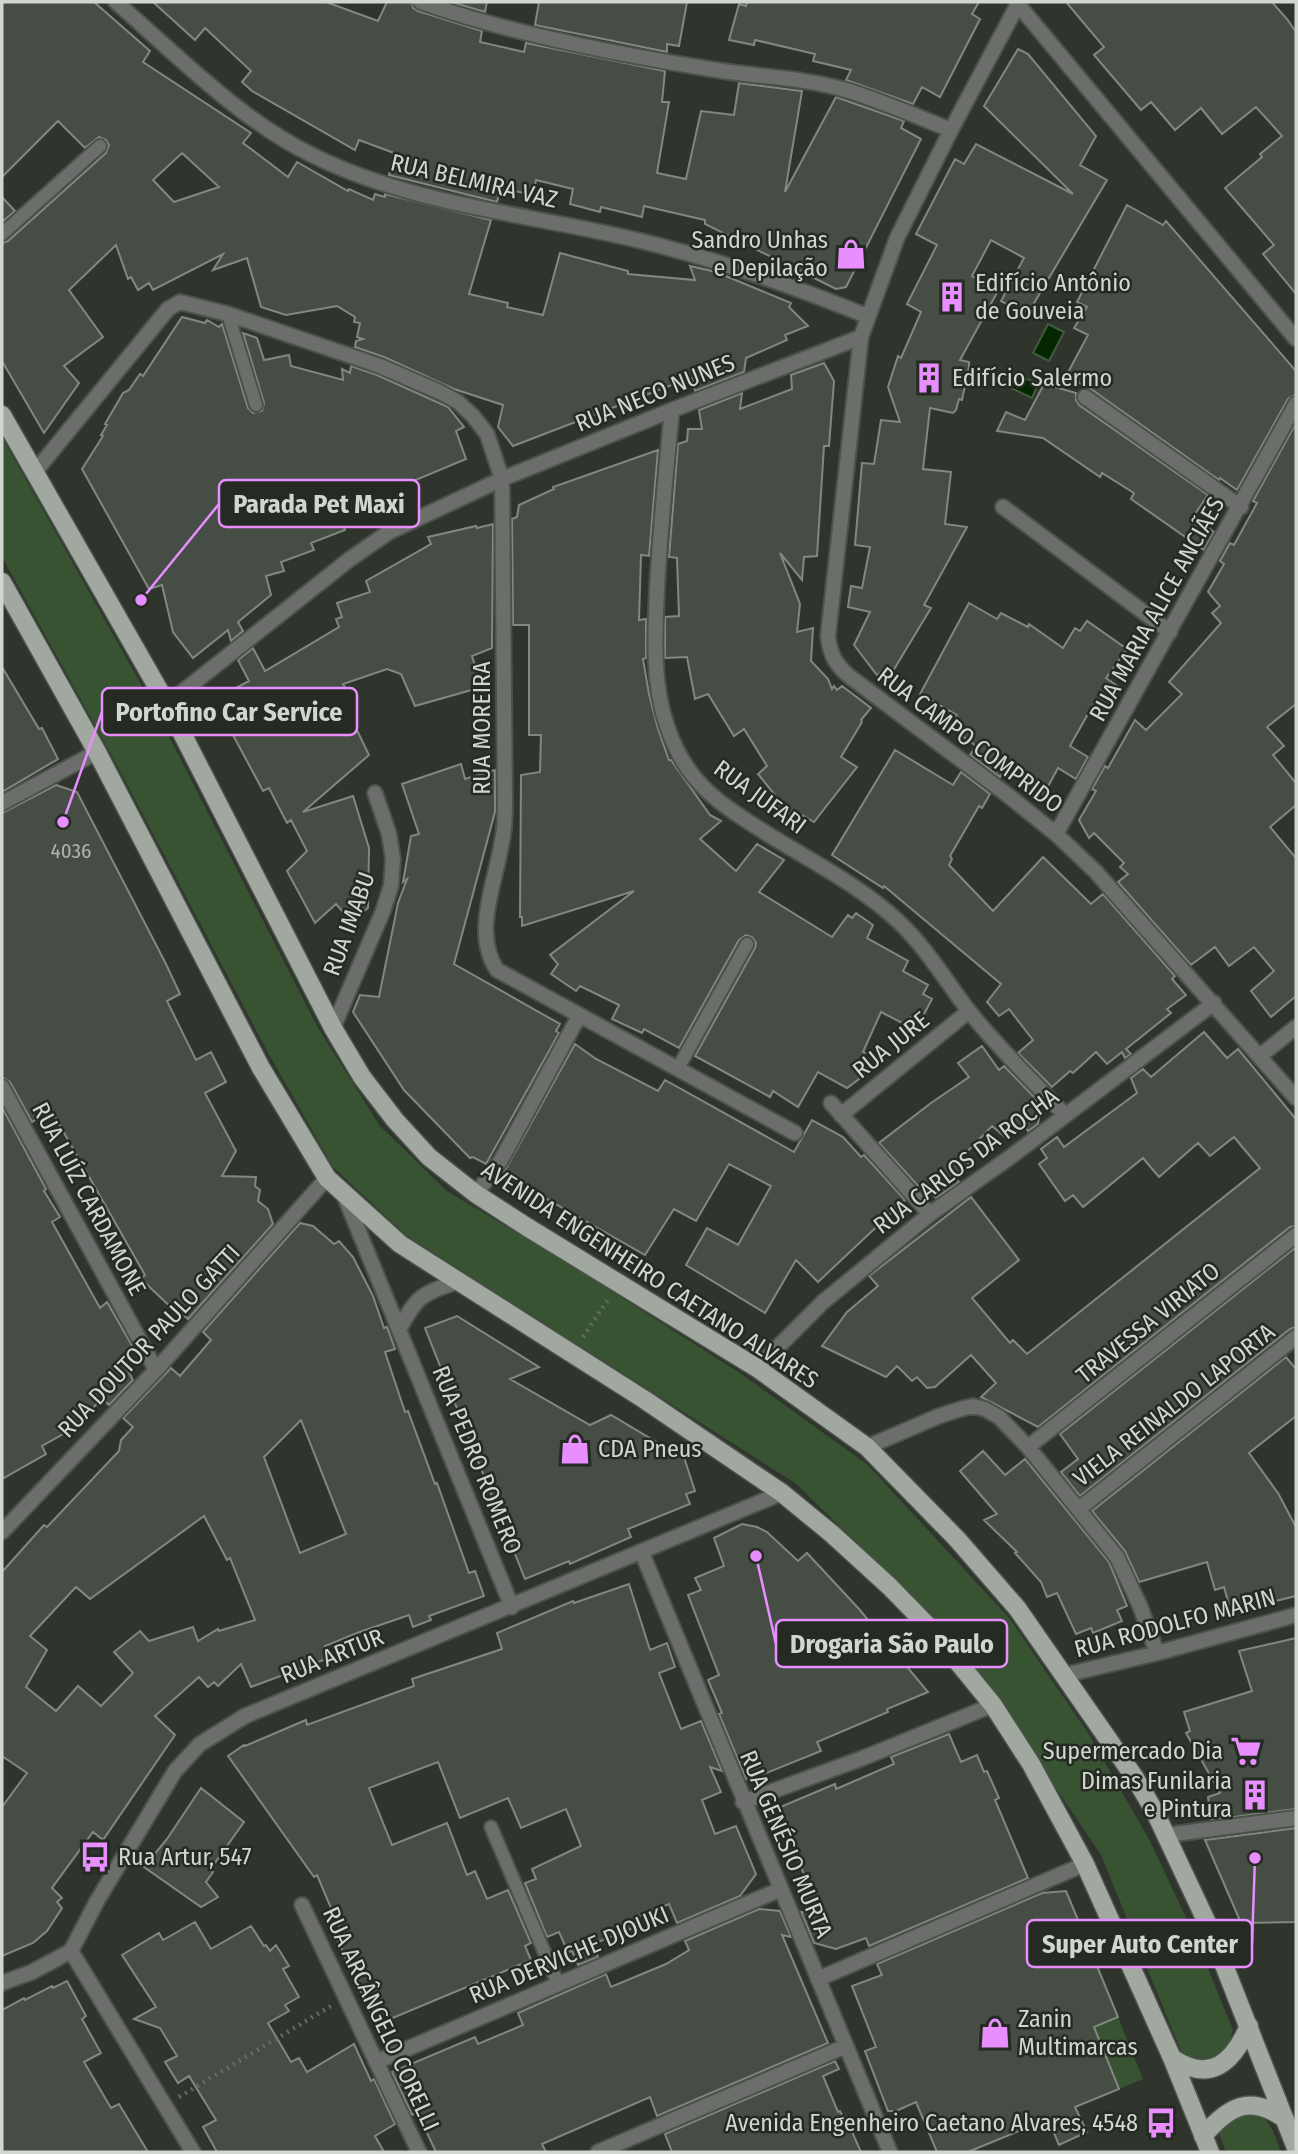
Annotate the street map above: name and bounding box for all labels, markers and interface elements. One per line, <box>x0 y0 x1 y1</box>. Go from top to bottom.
street label: RUA BELMIRA VAZ <box>388 148 560 214</box>
place label: Sandro Unhas e Depilação <box>692 226 828 282</box>
shop icon: Sandro Unhas e Depilação <box>834 237 868 271</box>
place label: Edifício Antônio de Gouveia <box>975 269 1131 325</box>
building icon: Edifício Antônio de Gouveia <box>935 280 969 314</box>
street label: RUA NECO NUNES <box>571 348 739 438</box>
building icon: Edifício Salermo <box>912 361 946 395</box>
place label: Edifício Salermo <box>952 364 1112 392</box>
callout: Parada Pet Maxi <box>219 480 419 527</box>
text: Parada Pet Maxi <box>233 489 405 520</box>
street label: RUA MARIA ALICE ANCIÃES <box>1084 492 1230 726</box>
street label: RUA MOREIRA <box>468 661 496 795</box>
street label: RUA CAMPO COMPRIDO <box>872 661 1068 819</box>
callout: Portofino Car Service <box>102 688 357 735</box>
text: Portofino Car Service <box>116 697 342 728</box>
street label: RUA JUFARI <box>708 754 812 840</box>
house number: 4036 <box>51 838 91 864</box>
street label: RUA IMABU <box>317 868 381 980</box>
street label: RUA JURE <box>847 1006 935 1084</box>
street label: RUA CARLOS DA ROCHA <box>868 1082 1064 1240</box>
street label: RUA LUÍZ CARDAMONE <box>26 1097 153 1300</box>
street label: AVENIDA ENGENHEIRO CAETANO ALVARES <box>476 1156 824 1394</box>
street label: RUA DOUTOR PAULO GATTI <box>52 1239 246 1443</box>
street label: TRAVESSA VIRIATO <box>1071 1257 1225 1389</box>
street label: VIELA REINALDO LAPORTA <box>1068 1317 1281 1492</box>
street label: RUA PEDRO ROMERO <box>426 1362 528 1558</box>
shop icon: CDA Pneus <box>558 1432 592 1466</box>
place label: CDA Pneus <box>598 1435 702 1463</box>
street label: RUA RODOLFO MARIN <box>1071 1583 1279 1663</box>
callout: Drogaria São Paulo <box>776 1620 1007 1667</box>
street label: RUA ARTUR <box>276 1623 388 1689</box>
text: Drogaria São Paulo <box>790 1629 994 1660</box>
supermarket icon: Supermercado Dia <box>1229 1734 1263 1768</box>
place label: Supermercado Dia <box>1043 1737 1223 1765</box>
street label: RUA GENÉSIO MURTA <box>734 1746 839 1942</box>
place label: Dimas Funilaria e Pintura <box>1081 1767 1232 1823</box>
building icon: Dimas Funilaria e Pintura <box>1238 1778 1272 1812</box>
bus stop icon: Rua Artur, 547 <box>78 1840 112 1874</box>
place label: Rua Artur, 547 <box>118 1843 252 1871</box>
street label: RUA DERVICHE DJOUKI <box>465 1900 673 2010</box>
street label: RUA ARCÂNGELO CORELLI <box>317 1903 445 2135</box>
callout: Super Auto Center <box>1027 1920 1252 1967</box>
text: Super Auto Center <box>1042 1929 1239 1960</box>
place label: Zanin Multimarcas <box>1018 2005 1138 2061</box>
shop icon: Zanin Multimarcas <box>978 2016 1012 2050</box>
bus stop icon: Avenida Engenheiro Caetano Alvares, 4548 <box>1144 2106 1178 2140</box>
place label: Avenida Engenheiro Caetano Alvares, 4548 <box>725 2109 1138 2137</box>

